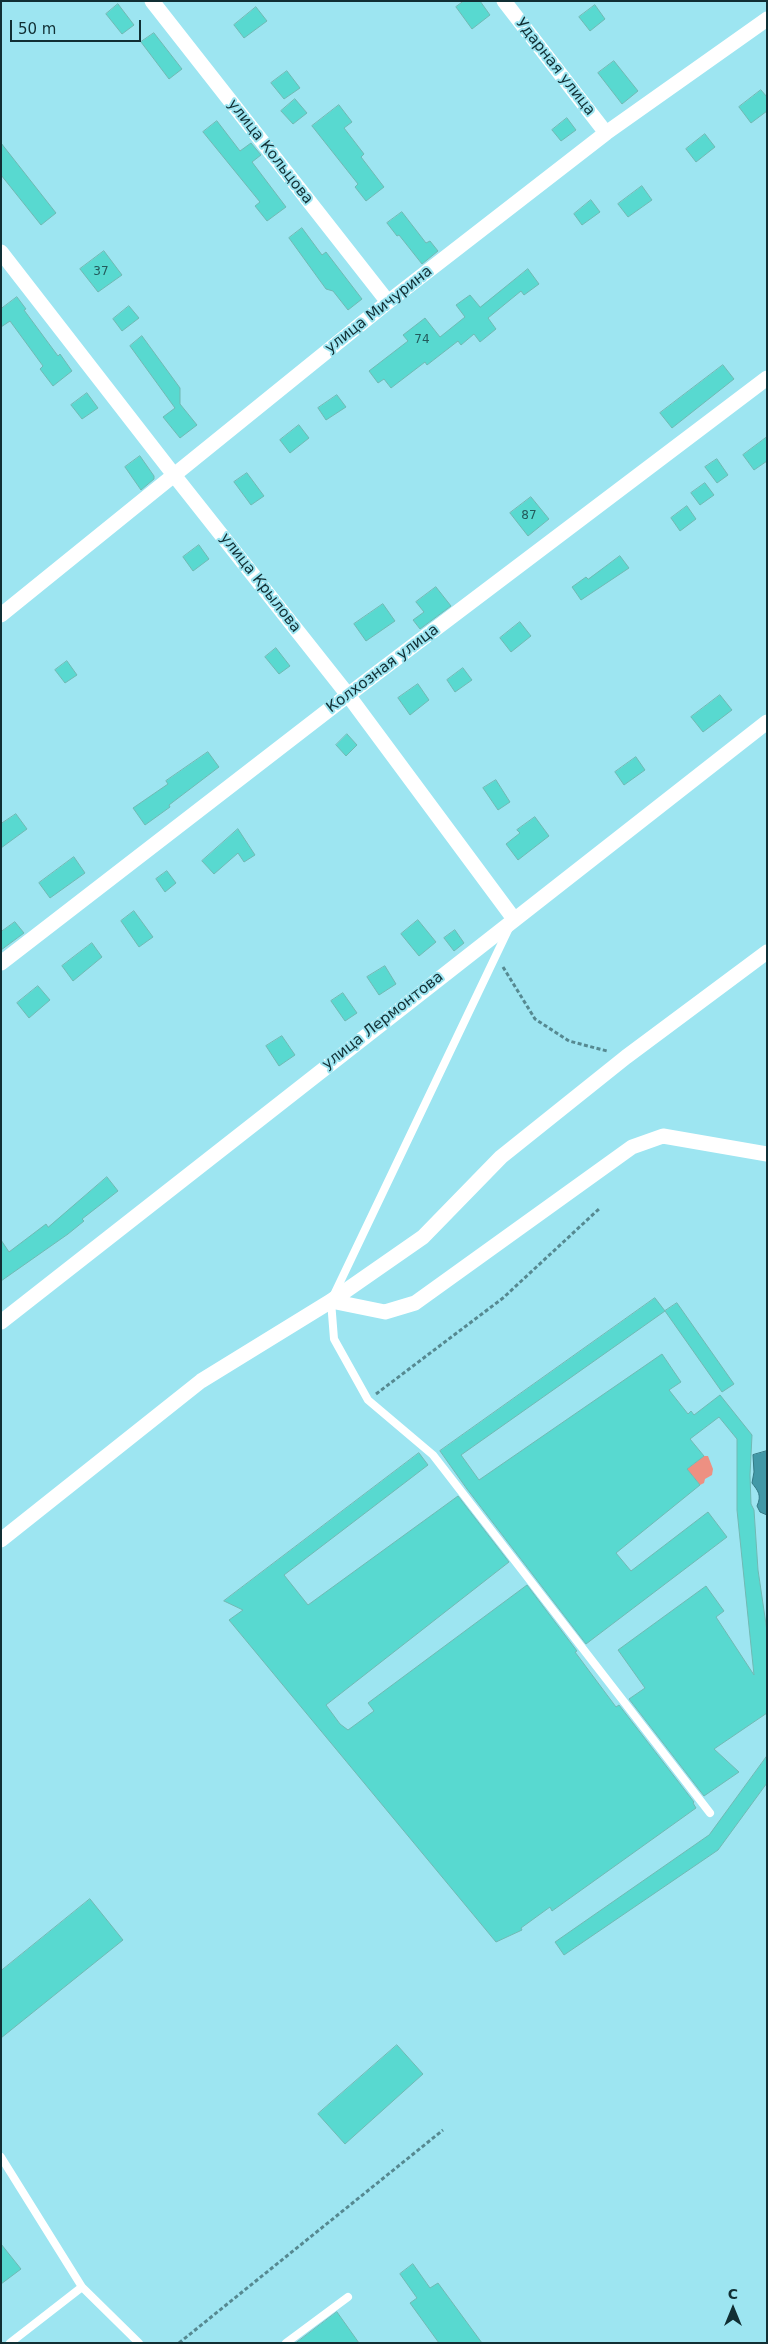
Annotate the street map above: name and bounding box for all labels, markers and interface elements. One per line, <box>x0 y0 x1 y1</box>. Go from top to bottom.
scale bar <box>12 10 144 42</box>
street label: Ударная улица <box>511 15 599 119</box>
text: 50 m <box>18 20 56 38</box>
street label: улица Кольцова <box>223 96 317 208</box>
street label: улица Мичурина <box>322 263 436 357</box>
house number: 37 <box>93 265 109 279</box>
house number: 74 <box>414 333 430 347</box>
house number: 87 <box>521 509 537 523</box>
street label: улица Крылова <box>216 530 304 636</box>
street label: Колхозная улица <box>323 621 443 717</box>
street label: улица Лермонтова <box>319 968 447 1074</box>
north arrow <box>708 2284 758 2334</box>
text: С <box>728 2286 738 2302</box>

